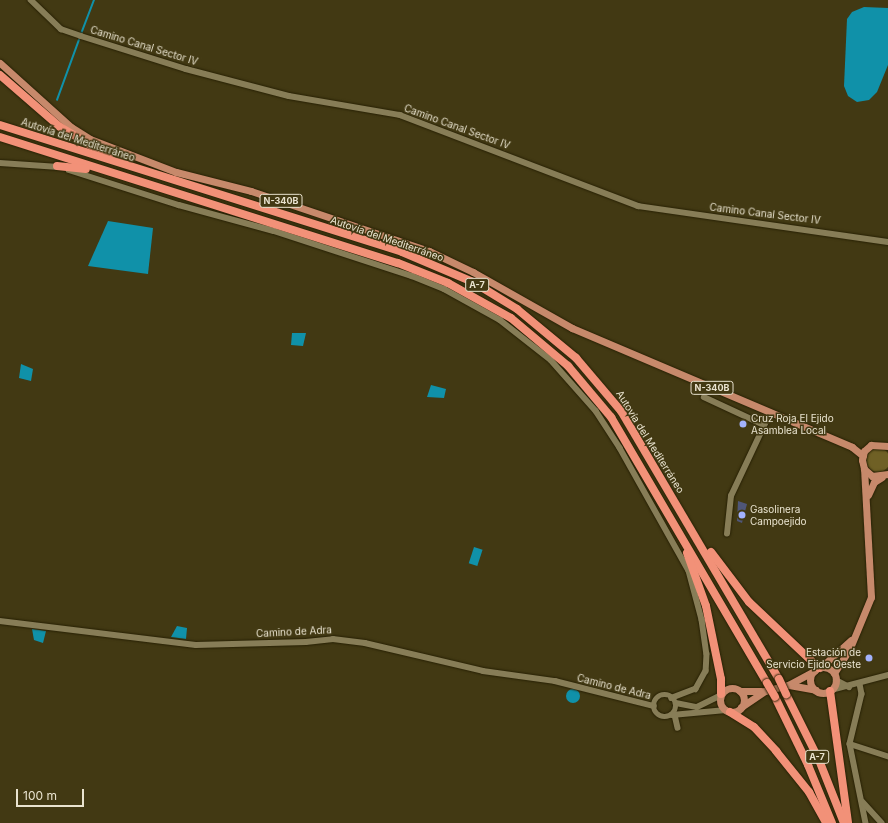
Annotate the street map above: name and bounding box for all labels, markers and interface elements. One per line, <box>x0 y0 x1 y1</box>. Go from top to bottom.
street label: Camino Canal Sector IV <box>89 24 199 68</box>
street label: Camino Canal Sector IV <box>402 102 512 152</box>
street label: Autovía del Mediterráneo <box>20 116 136 164</box>
road number: N-340B <box>259 194 303 208</box>
street label: Camino Canal Sector IV <box>709 201 821 227</box>
street label: Autovía del Mediterráneo <box>329 214 445 264</box>
road number: A-7 <box>465 278 489 292</box>
road number: N-340B <box>690 381 734 395</box>
street label: Autovía del Mediterráneo <box>613 388 687 496</box>
place label: Cruz Roja El Ejido Asamblea Local <box>751 412 834 436</box>
marker: Cruz Roja El Ejido Asamblea Local <box>738 419 748 429</box>
place label: Gasolinera Campoejido <box>750 503 807 526</box>
marker: Gasolinera Campoejido <box>737 510 747 520</box>
street label: Camino de Adra <box>256 624 332 640</box>
place label: Estación de Servicio Ejido Oeste <box>766 646 861 670</box>
marker: Estación de Servicio Ejido Oeste <box>864 653 874 663</box>
street label: Camino de Adra <box>576 672 652 702</box>
road number: A-7 <box>805 750 829 764</box>
scale bar <box>18 781 86 807</box>
text: 100 m <box>23 788 57 803</box>

